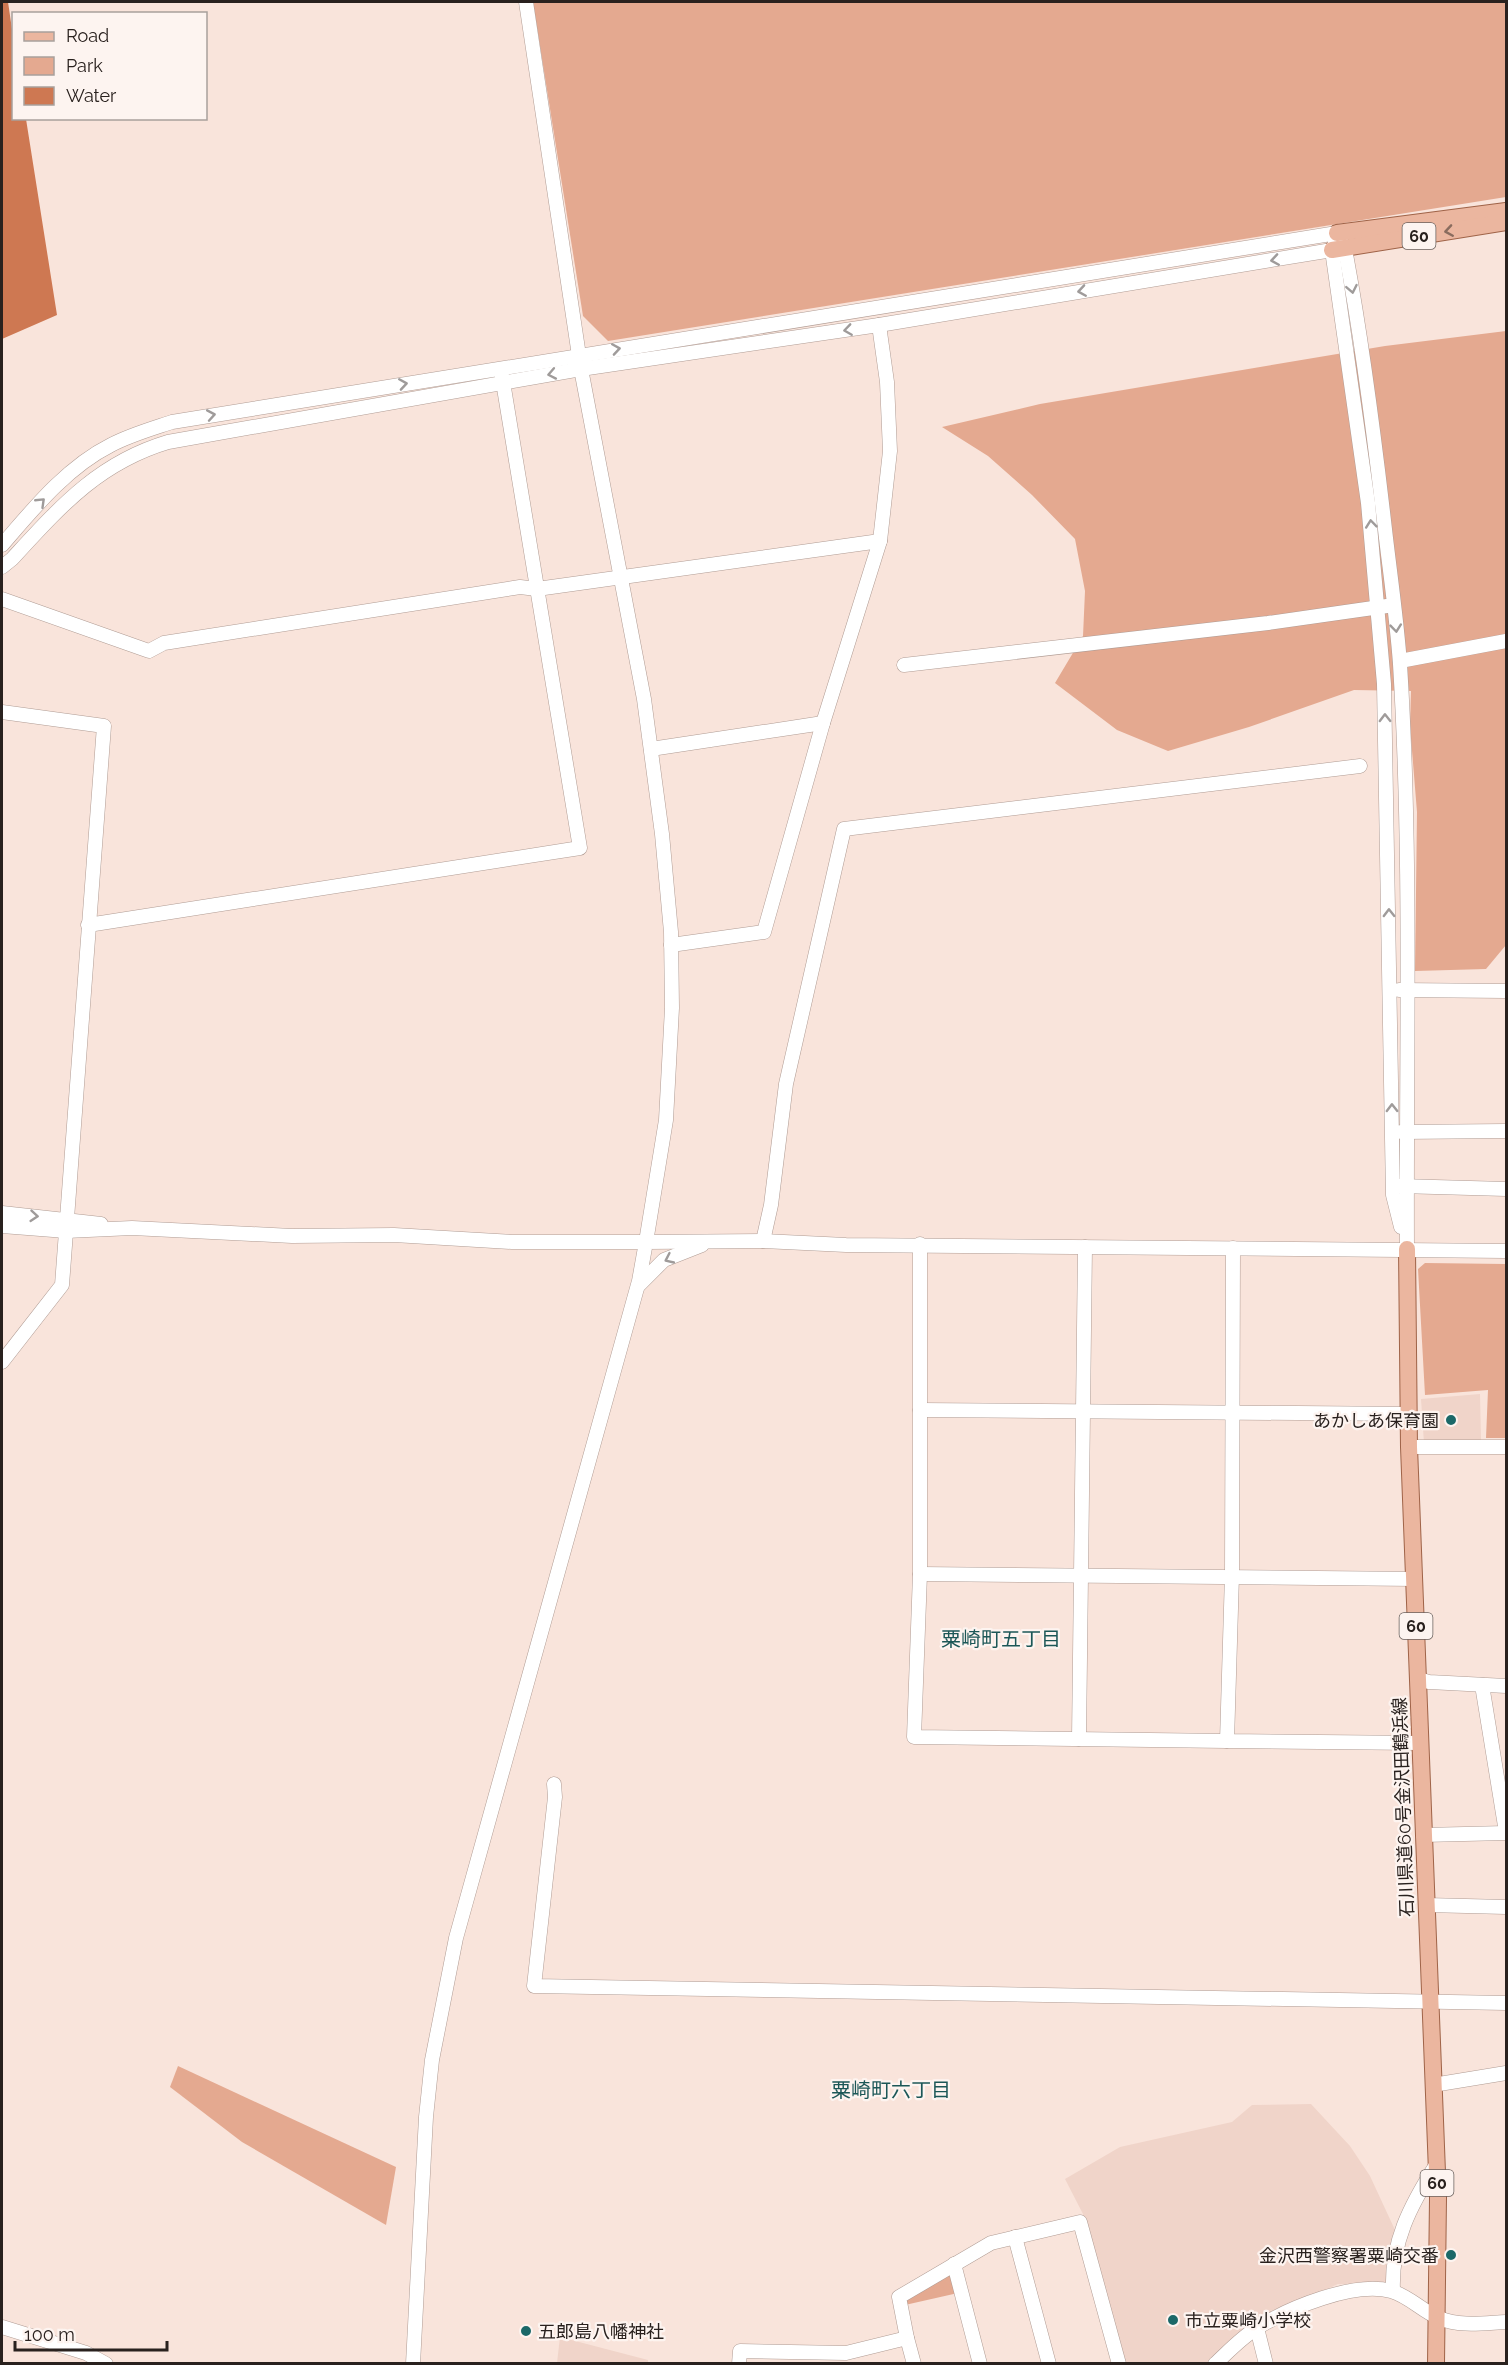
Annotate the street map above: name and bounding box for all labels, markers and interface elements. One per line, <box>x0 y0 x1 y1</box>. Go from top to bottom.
legend <box>12 12 207 120</box>
text: Road <box>66 25 109 46</box>
text: Park <box>66 55 103 76</box>
text: Water <box>66 85 117 106</box>
road number: 60 <box>1402 223 1436 249</box>
one-way arrow <box>1444 225 1453 237</box>
one-way arrow <box>1270 253 1279 265</box>
one-way arrow <box>1078 285 1087 297</box>
one-way arrow <box>1346 285 1358 294</box>
one-way arrow <box>844 323 853 335</box>
one-way arrow <box>611 343 621 355</box>
one-way arrow <box>547 367 557 380</box>
one-way arrow <box>398 378 408 391</box>
one-way arrow <box>205 409 215 422</box>
one-way arrow <box>34 498 44 509</box>
one-way arrow <box>1365 520 1377 529</box>
one-way arrow <box>1389 624 1402 633</box>
one-way arrow <box>1379 714 1391 723</box>
one-way arrow <box>1383 909 1395 918</box>
one-way arrow <box>1386 1104 1399 1113</box>
one-way arrow <box>30 1209 39 1222</box>
one-way arrow <box>664 1251 675 1263</box>
place label: あかしあ保育園 <box>1313 1410 1439 1431</box>
marker: あかしあ保育園 <box>1444 1413 1458 1427</box>
road number: 60 <box>1400 1613 1432 1639</box>
district label: 粟崎町五丁目 <box>941 1627 1061 1651</box>
street label: 石川県道60号金沢田鶴浜線 <box>1389 1697 1417 1917</box>
district label: 粟崎町六丁目 <box>831 2078 951 2102</box>
road number: 60 <box>1420 2170 1454 2196</box>
place label: 金沢西警察署粟崎交番 <box>1259 2245 1439 2266</box>
marker: 金沢西警察署粟崎交番 <box>1444 2248 1458 2262</box>
place label: 市立粟崎小学校 <box>1185 2310 1311 2331</box>
marker: 市立粟崎小学校 <box>1166 2313 1180 2327</box>
scale bar <box>15 2314 166 2352</box>
place label: 五郎島八幡神社 <box>538 2321 664 2342</box>
text: 100 m <box>24 2324 75 2345</box>
marker: 五郎島八幡神社 <box>519 2324 533 2338</box>

